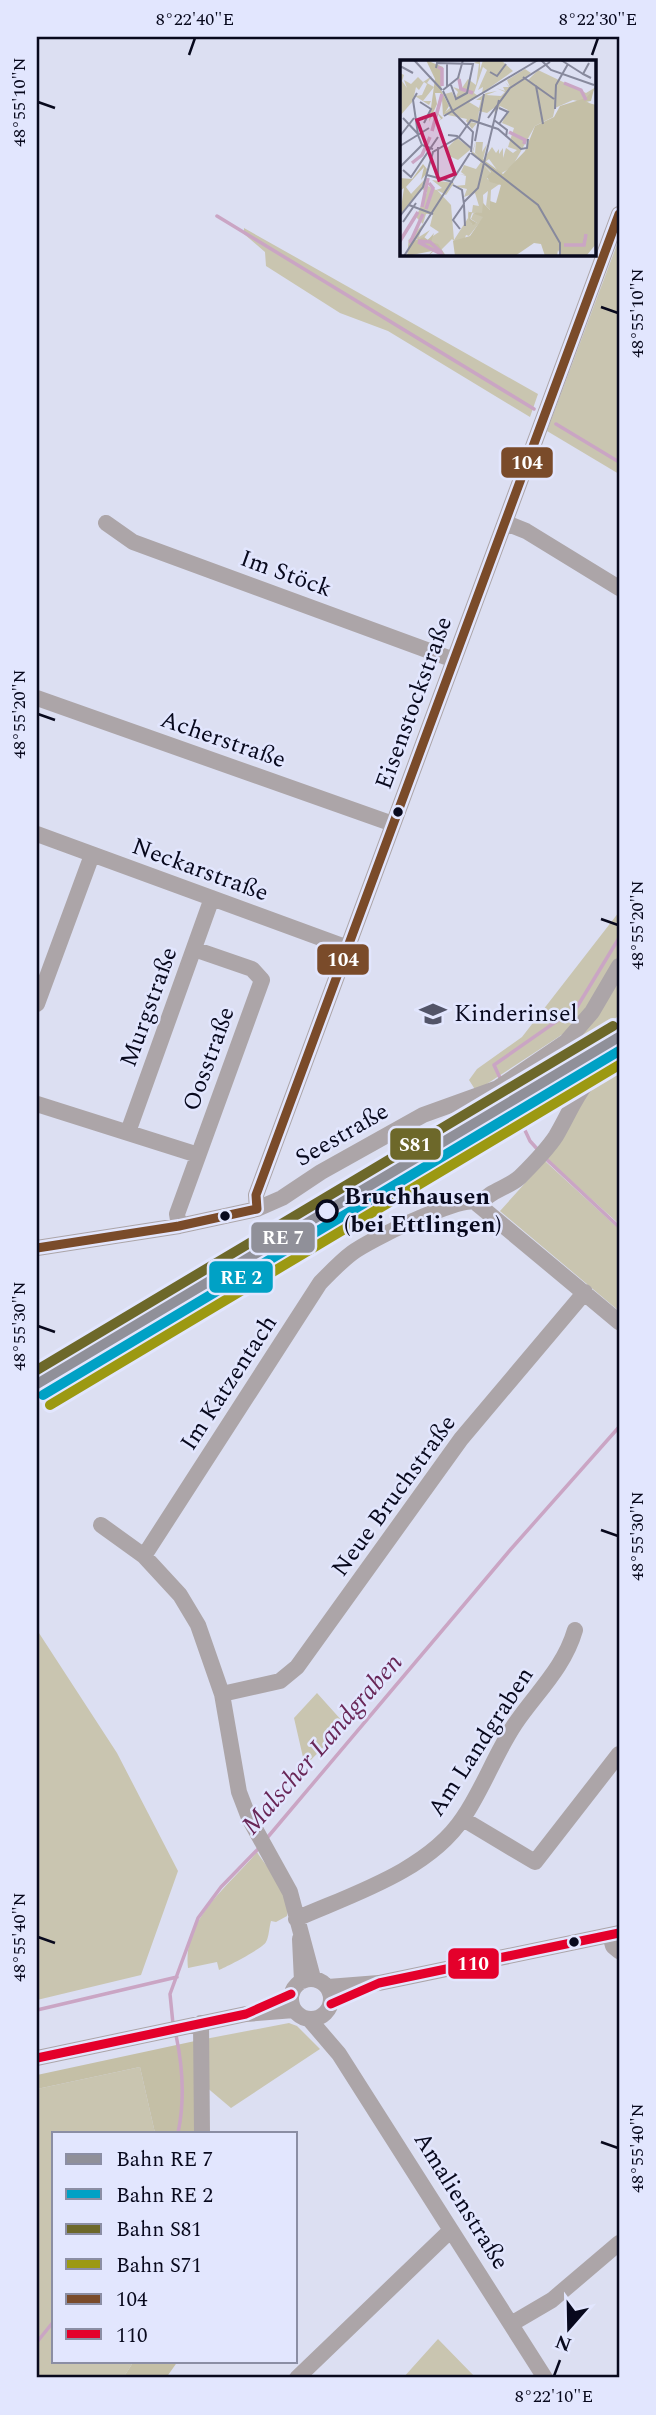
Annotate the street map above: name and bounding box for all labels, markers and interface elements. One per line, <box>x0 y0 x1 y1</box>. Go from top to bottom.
text: 8°22'40"E <box>156 6 234 33</box>
text: 8°22'30"E <box>559 6 637 33</box>
text: 48°55'10"N <box>6 57 33 147</box>
inset map <box>400 60 596 256</box>
text: 48°55'10"N <box>624 268 651 358</box>
line badge: 104 <box>500 446 554 479</box>
text: 104 <box>511 449 543 478</box>
street label: Im Stöck <box>235 541 337 607</box>
street label: Eisenstockstraße <box>366 611 462 795</box>
text: 48°55'20"N <box>6 669 33 759</box>
street label: Acherstraße <box>155 702 291 778</box>
unlabelled marker <box>391 805 405 819</box>
street label: Neckarstraße <box>127 829 273 911</box>
text: 48°55'20"N <box>624 880 651 970</box>
street label: Murgstraße <box>111 942 187 1072</box>
line badge: 104 <box>316 943 370 976</box>
text: 104 <box>327 946 359 975</box>
place label: Kinderinsel <box>454 996 578 1032</box>
school or university icon: Kinderinsel <box>418 999 448 1029</box>
street label: Oosstraße <box>173 1002 245 1116</box>
street label: Seestraße <box>288 1094 396 1176</box>
line badge: S81 <box>389 1127 442 1161</box>
text: S81 <box>399 1131 431 1160</box>
place label: Bruchhausen (bei Ettlingen) <box>344 1179 502 1243</box>
marker: Bruchhausen (bei Ettlingen) <box>316 1200 338 1222</box>
unlabelled marker <box>218 1209 232 1223</box>
line badge: RE 7 <box>250 1221 316 1254</box>
text: RE 7 <box>262 1224 304 1253</box>
line badge: RE 2 <box>208 1260 274 1294</box>
text: RE 2 <box>220 1264 262 1293</box>
text: 48°55'30"N <box>6 1281 33 1371</box>
street label: Im Katzentach <box>172 1308 286 1458</box>
street label: Neue Bruchstraße <box>323 1408 465 1584</box>
text: 48°55'30"N <box>624 1491 651 1581</box>
water label: Malscher Landgraben <box>232 1644 413 1844</box>
street label: Am Landgraben <box>419 1660 543 1824</box>
text: 48°55'40"N <box>6 1892 33 1982</box>
unlabelled marker <box>567 1935 581 1949</box>
line badge: 110 <box>447 1947 500 1980</box>
text: 110 <box>457 1950 489 1979</box>
text: 48°55'40"N <box>624 2103 651 2193</box>
street label: Amalienstraße <box>404 2125 518 2277</box>
legend <box>52 2132 298 2362</box>
text: Bahn RE 7 <box>116 2144 213 2176</box>
text: Bahn RE 2 <box>116 2180 213 2212</box>
text: Bahn S81 <box>116 2214 202 2246</box>
text: Bahn S71 <box>116 2250 202 2282</box>
text: 104 <box>116 2284 148 2316</box>
north arrow <box>534 2292 604 2362</box>
text: 110 <box>116 2320 148 2352</box>
text: N <box>551 2326 576 2359</box>
text: 8°22'10"E <box>515 2383 593 2410</box>

